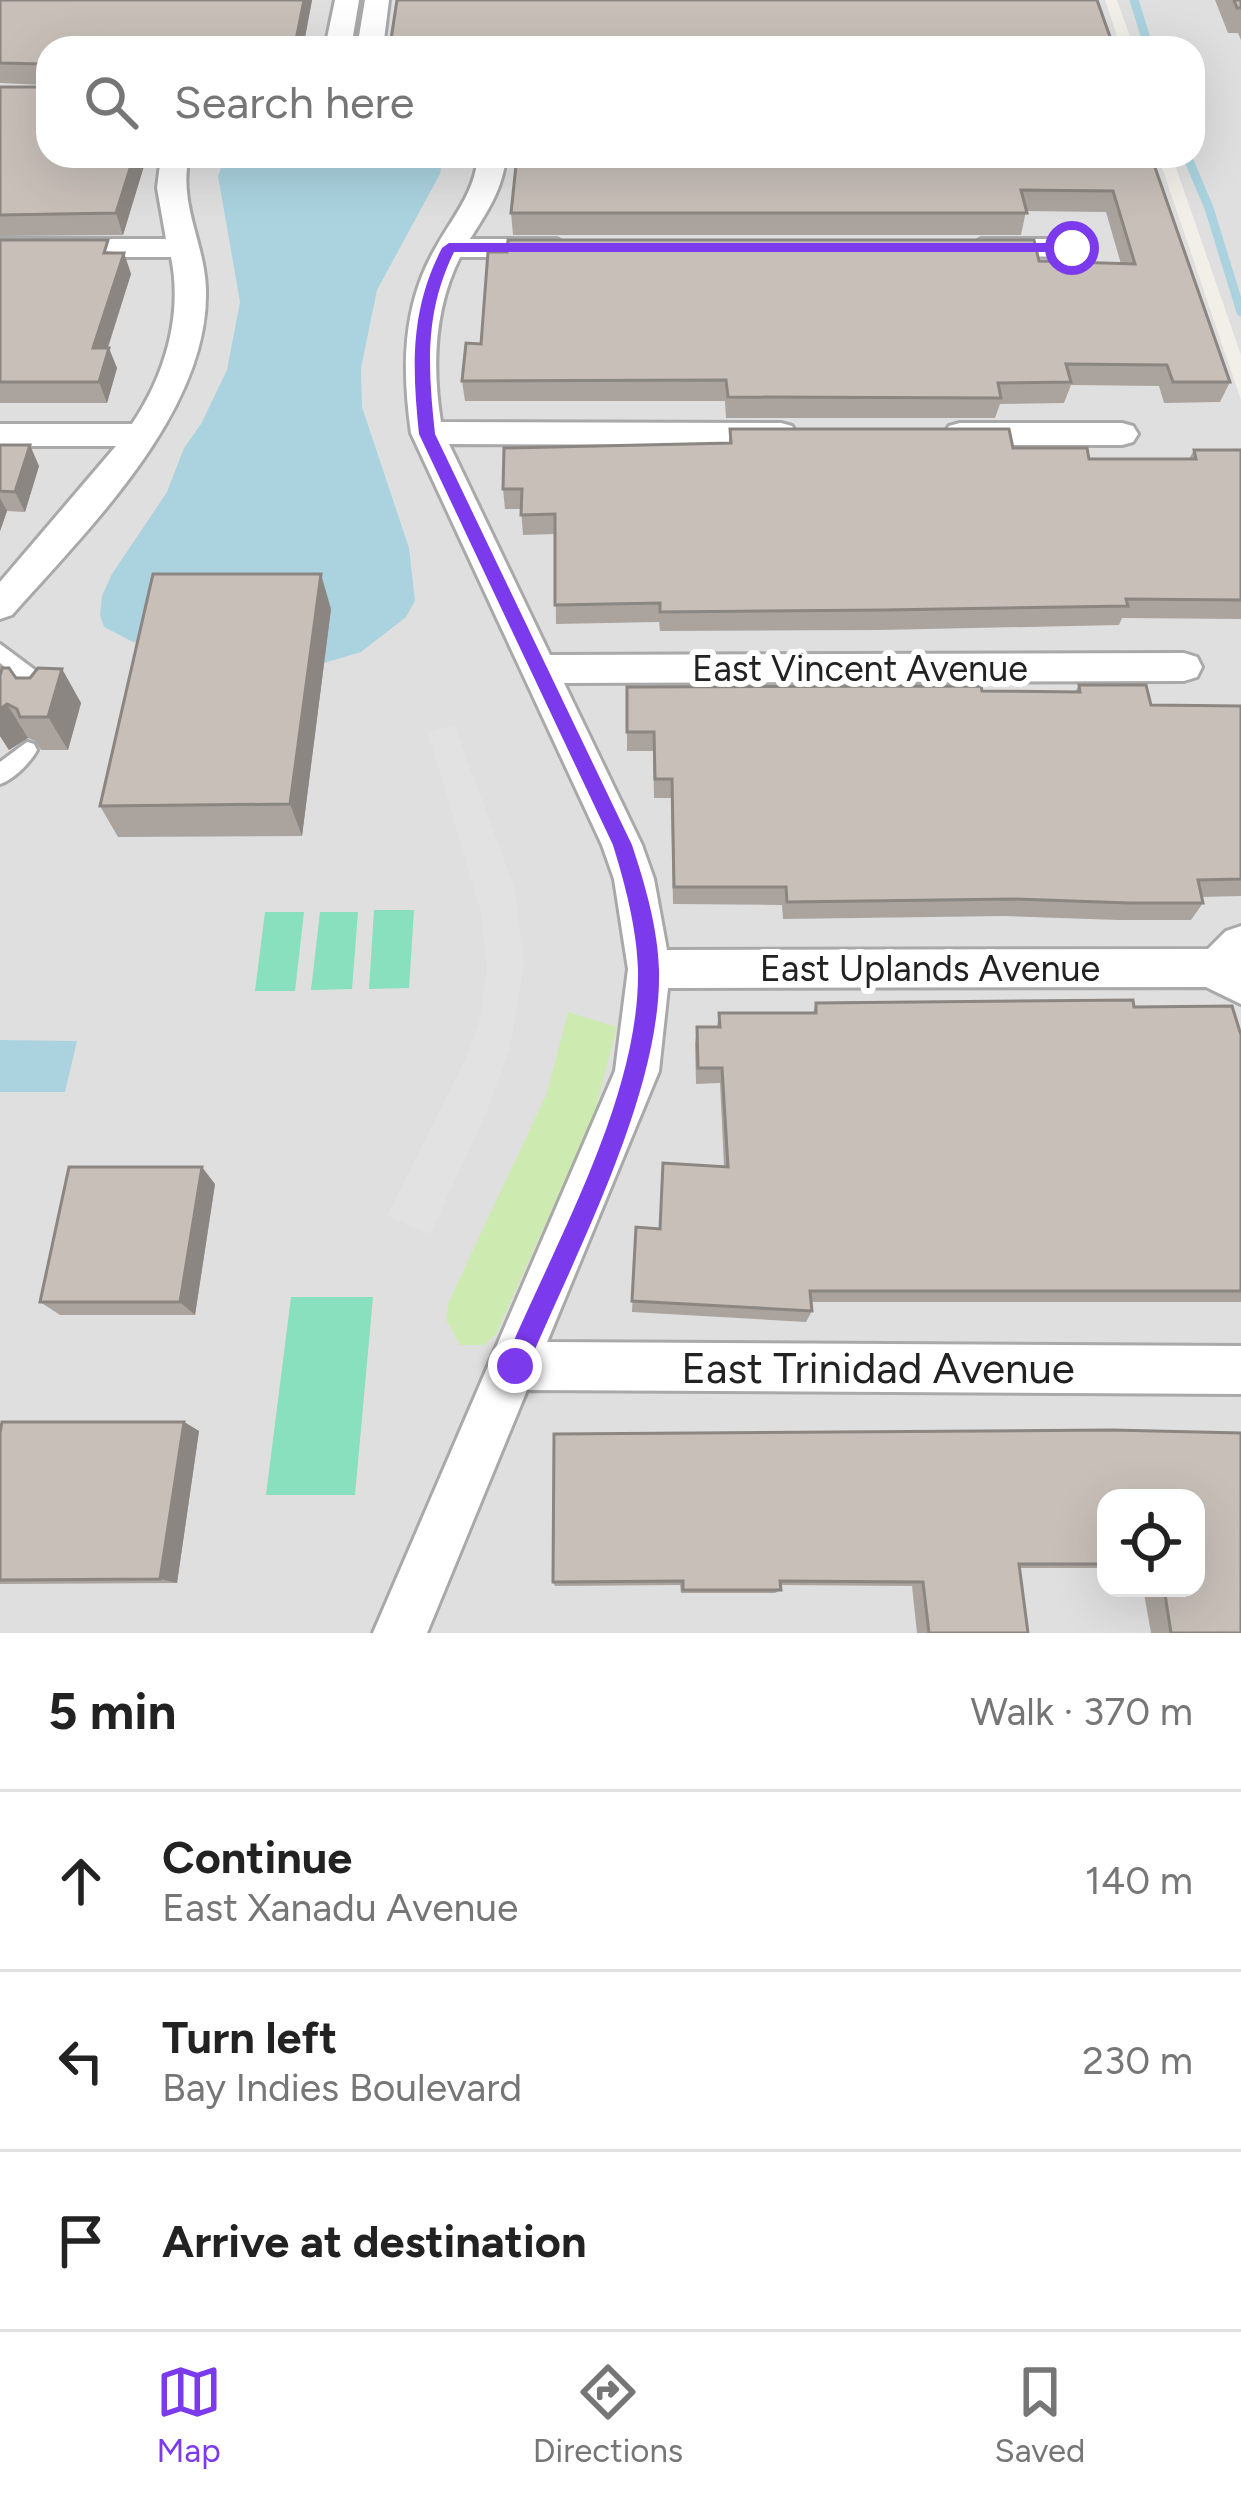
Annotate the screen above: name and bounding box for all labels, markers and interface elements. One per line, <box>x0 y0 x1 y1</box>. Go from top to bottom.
search box <box>36 36 1205 168</box>
icon: search <box>78 69 144 135</box>
text: Search here <box>174 75 414 129</box>
route start <box>1045 221 1099 275</box>
street label: East Vincent Avenue <box>692 647 1028 690</box>
street label: East Uplands Avenue <box>760 947 1100 990</box>
route end <box>488 1339 542 1393</box>
street label: East Trinidad Avenue <box>681 1343 1075 1394</box>
map controls <box>1097 1489 1205 1597</box>
button: locate <box>1097 1489 1205 1597</box>
text: 5 min <box>48 1681 177 1742</box>
text: Walk · 370 m <box>971 1688 1193 1735</box>
text: Continue <box>162 1830 352 1884</box>
icon: ahead <box>48 1848 114 1914</box>
text: 140 m <box>1085 1857 1193 1904</box>
text: East Xanadu Avenue <box>162 1884 518 1931</box>
text: Turn left <box>162 2010 337 2064</box>
icon: left <box>48 2028 114 2094</box>
text: 230 m <box>1082 2037 1193 2084</box>
text: Bay Indies Boulevard <box>162 2064 522 2111</box>
icon: arrive <box>48 2208 114 2274</box>
text: Arrive at destination <box>162 2214 586 2268</box>
tab: Map <box>156 2359 222 2470</box>
tab: Directions <box>533 2359 683 2470</box>
tab: Saved <box>994 2359 1085 2470</box>

